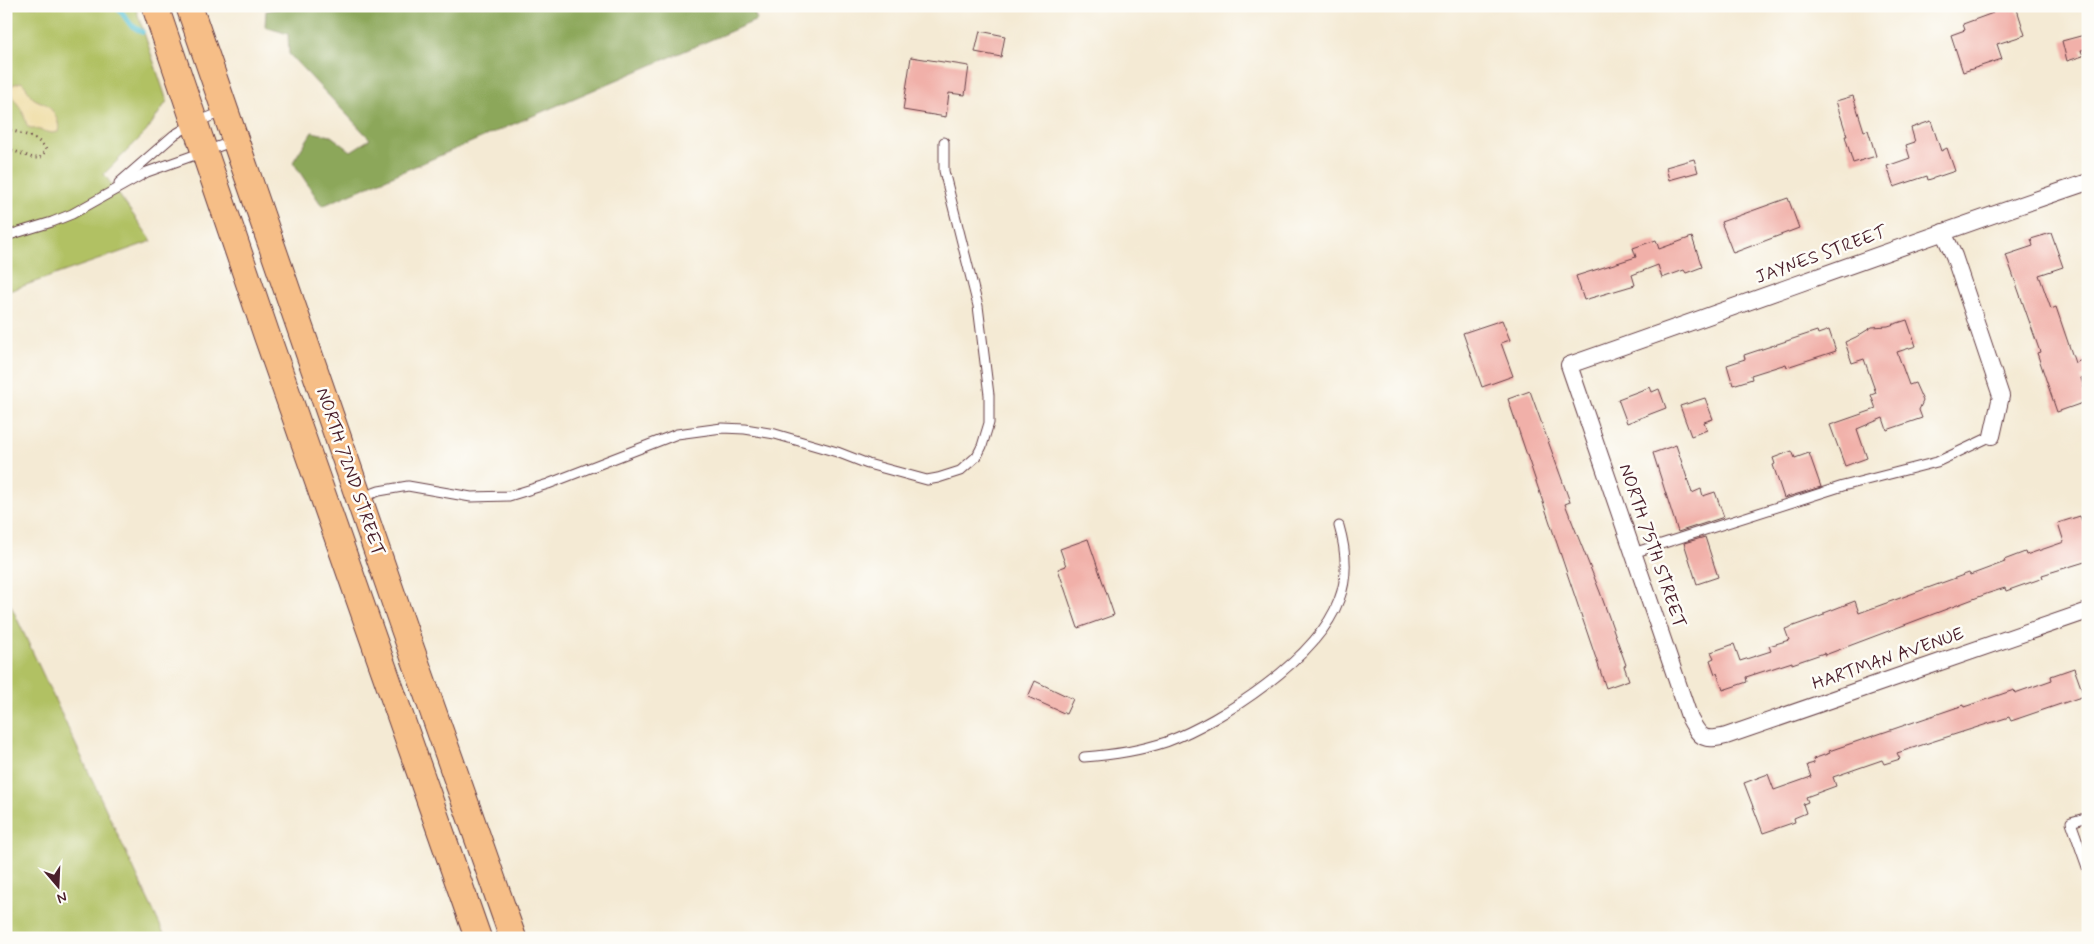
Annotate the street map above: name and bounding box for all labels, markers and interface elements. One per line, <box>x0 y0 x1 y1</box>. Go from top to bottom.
street label: JAYNES STREET <box>1752 220 1891 290</box>
street label: NORTH 72ND STREET <box>310 385 390 559</box>
street label: NORTH 75TH STREET <box>1613 461 1691 631</box>
street label: HARTMAN AVENUE <box>1809 622 1967 696</box>
north arrow <box>32 862 82 912</box>
text: N <box>55 887 69 907</box>

